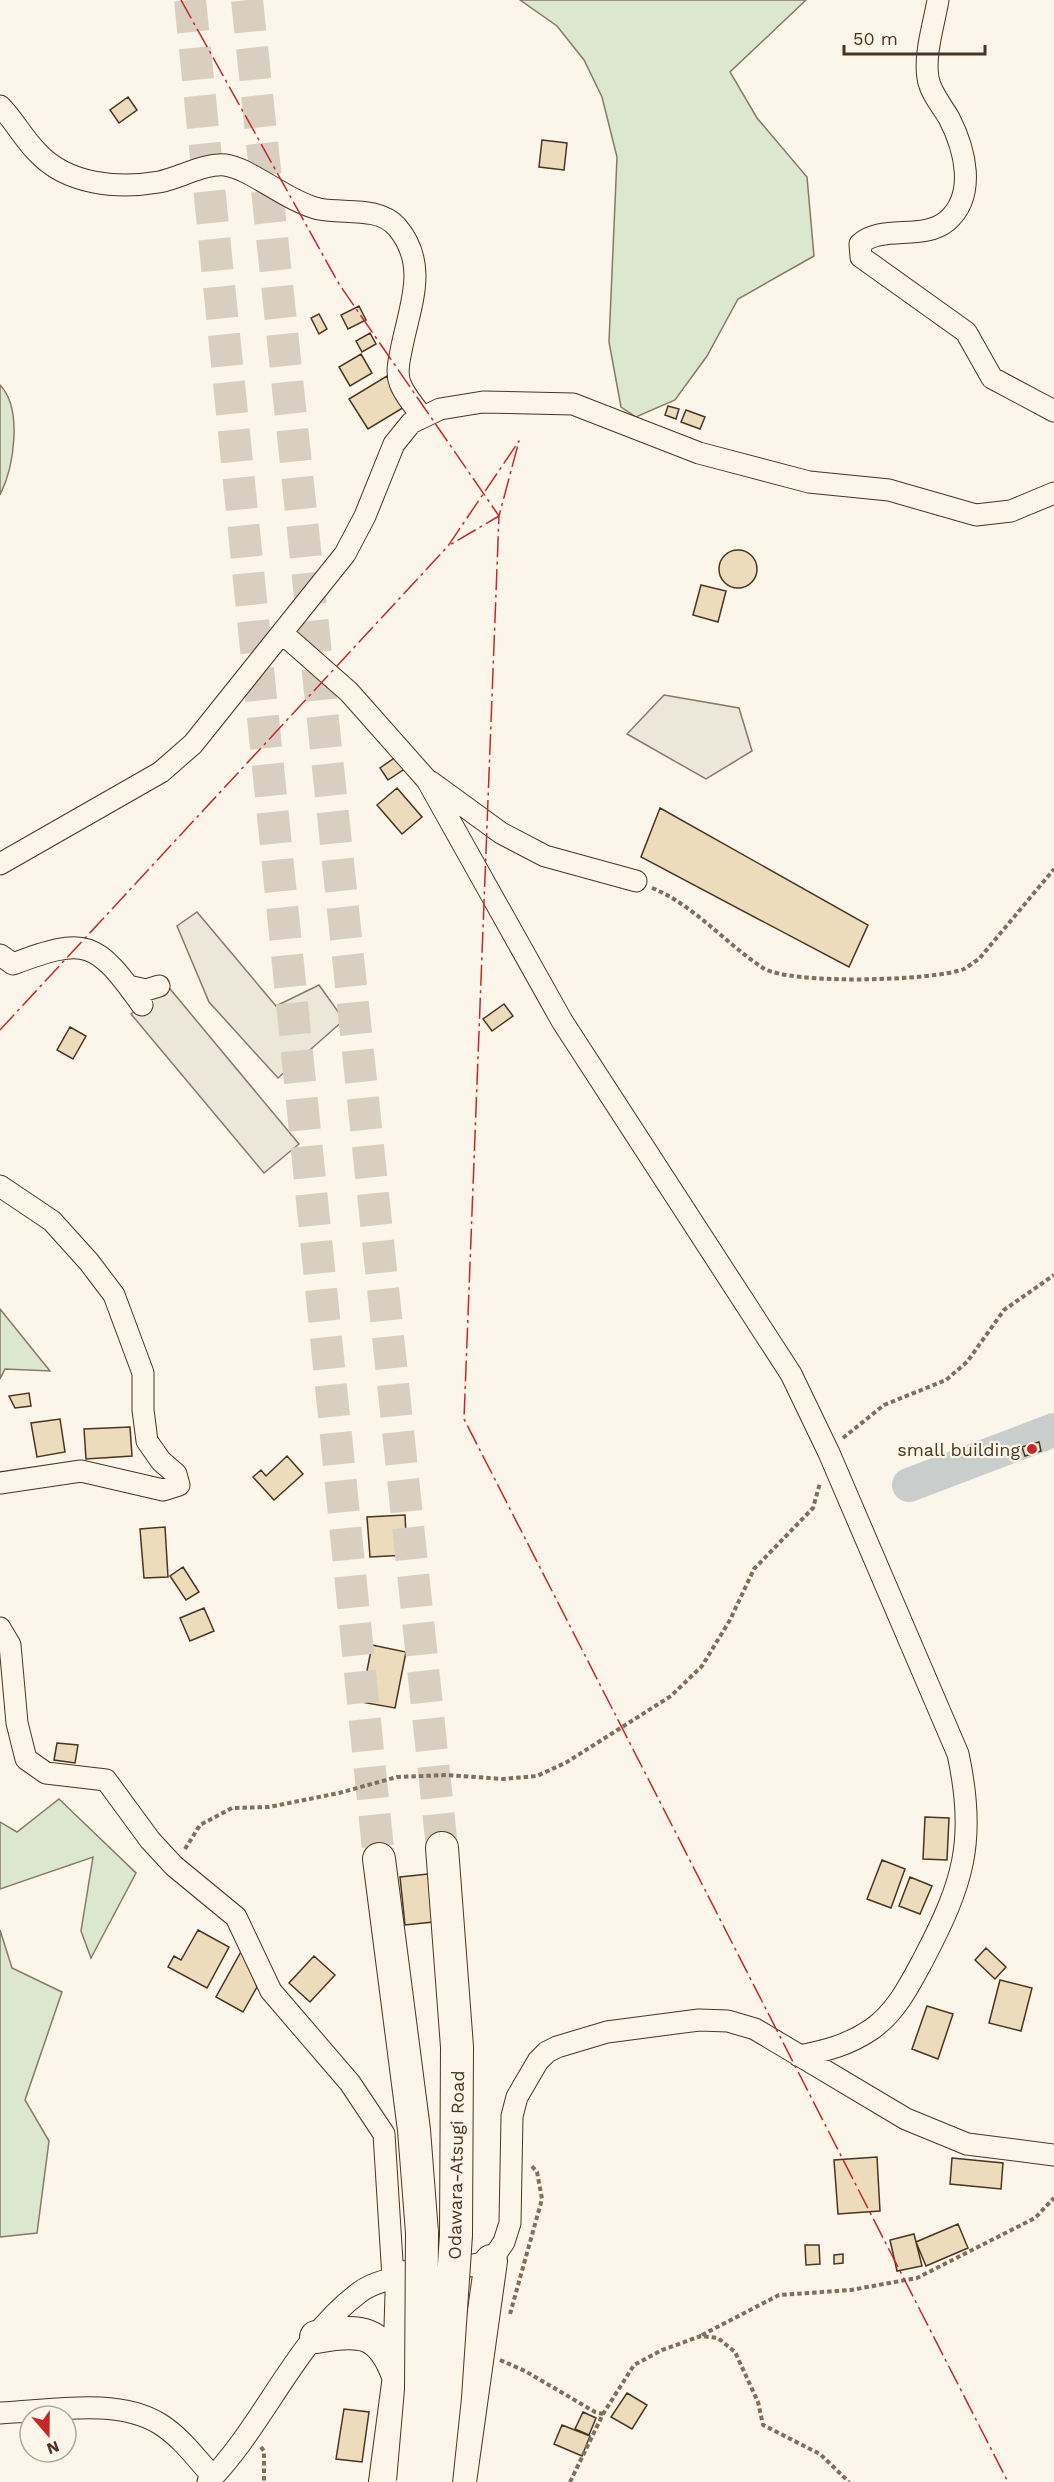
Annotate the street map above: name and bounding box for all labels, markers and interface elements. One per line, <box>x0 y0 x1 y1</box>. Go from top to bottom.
scale bar <box>844 18 985 56</box>
text: 50 m <box>853 28 898 49</box>
place label: small building <box>897 1439 1020 1460</box>
marker: small building <box>1025 1442 1039 1456</box>
street label: Odawara-Atsugi Road <box>444 2070 468 2260</box>
north arrow <box>18 2404 78 2464</box>
text: N <box>44 2437 62 2459</box>

